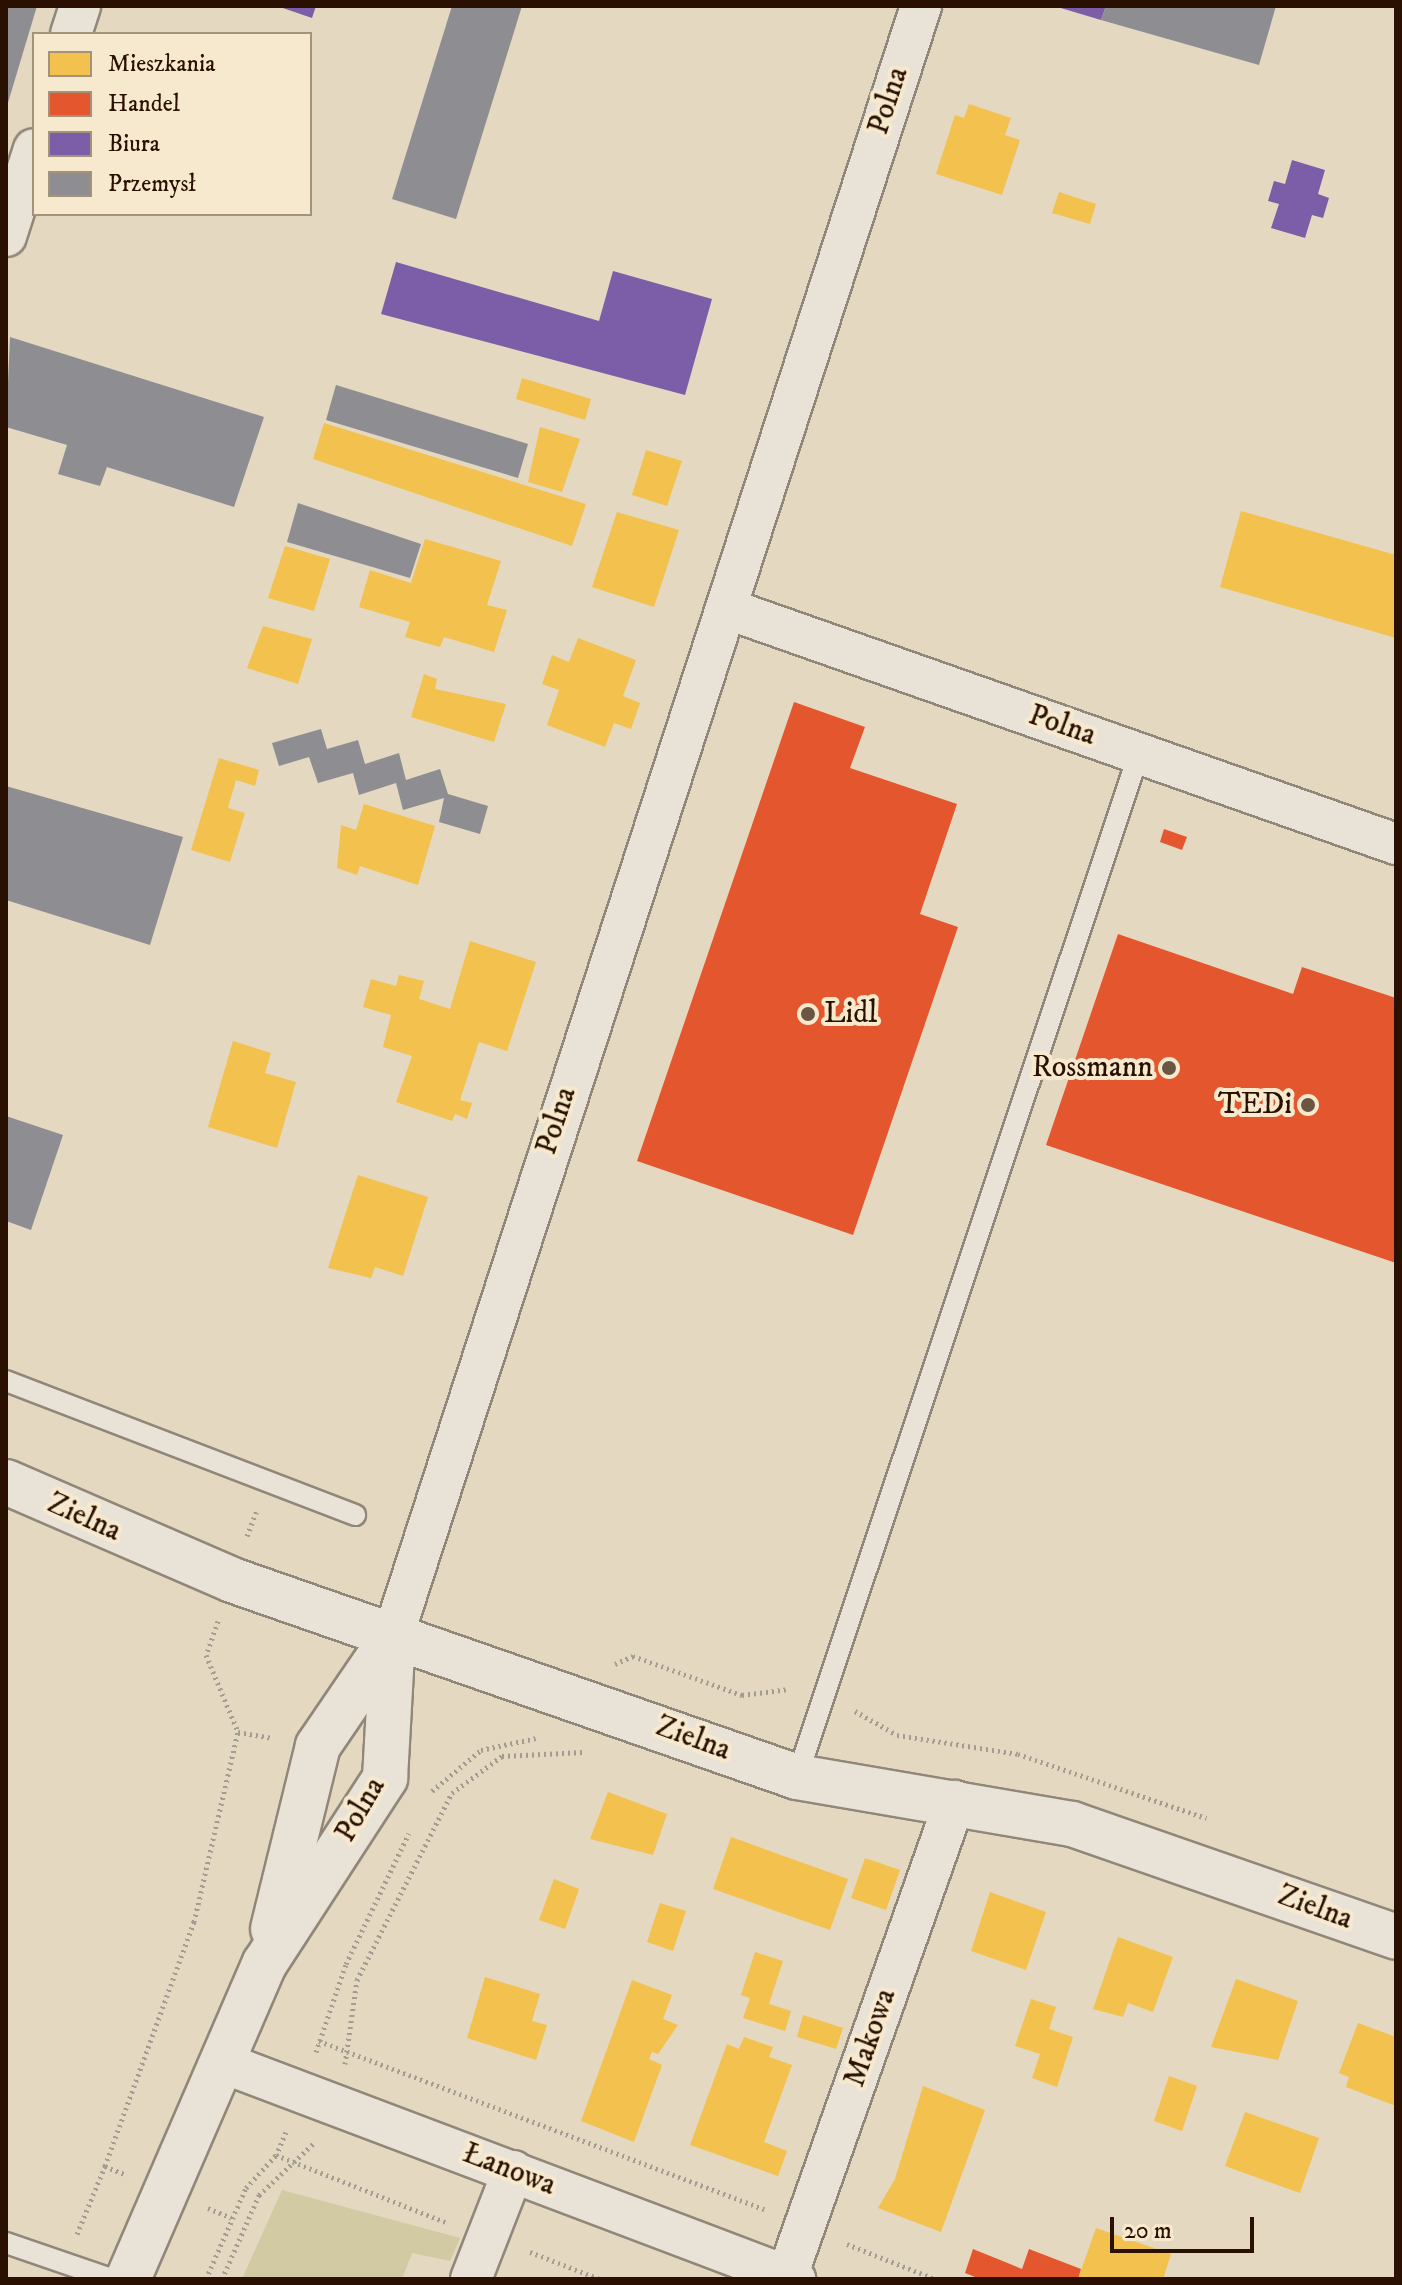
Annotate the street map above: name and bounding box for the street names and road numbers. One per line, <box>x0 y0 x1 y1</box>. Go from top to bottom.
street label: Polna <box>861 63 917 139</box>
street label: Polna <box>1024 698 1100 754</box>
street label: Polna <box>529 1083 585 1159</box>
street label: Zielna <box>42 1486 126 1550</box>
street label: Zielna <box>651 1709 735 1769</box>
street label: Polna <box>328 1771 394 1849</box>
street label: Zielna <box>1273 1878 1357 1938</box>
street label: Makowa <box>838 1984 904 2092</box>
street label: Łanowa <box>458 2136 560 2204</box>

